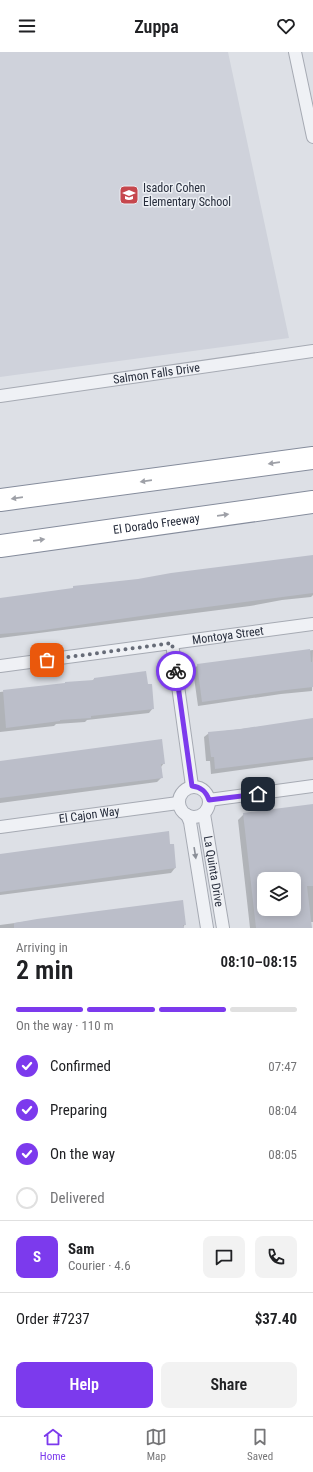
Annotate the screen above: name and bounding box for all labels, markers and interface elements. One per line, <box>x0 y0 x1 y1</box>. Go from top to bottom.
icon: menu <box>16 15 38 37</box>
icon: heart <box>275 15 297 37</box>
text: Zuppa <box>134 16 179 37</box>
place label: Isador Cohen Elementary School <box>143 181 231 209</box>
school or university icon: Isador Cohen Elementary School <box>118 184 140 206</box>
street label: Salmon Falls Drive <box>112 360 201 387</box>
one-way arrow <box>268 460 280 466</box>
one-way arrow <box>139 478 152 484</box>
one-way arrow <box>11 495 23 501</box>
street label: El Dorado Freeway <box>112 511 201 537</box>
one-way arrow <box>217 511 229 518</box>
one-way arrow <box>33 537 45 544</box>
street label: Montoya Street <box>191 624 265 647</box>
pin <box>30 643 64 677</box>
icon: bag <box>36 649 58 671</box>
courier <box>156 651 196 691</box>
icon: bike <box>165 660 187 682</box>
pin <box>241 777 275 811</box>
icon: home <box>247 783 269 805</box>
street label: El Cajon Way <box>58 804 120 826</box>
street label: La Quinta Drive <box>201 835 226 908</box>
one-way arrow <box>192 847 198 859</box>
map controls <box>257 872 301 916</box>
button: layers <box>257 872 301 916</box>
text: Arriving in <box>16 940 68 955</box>
text: 08:10–08:15 <box>220 953 297 971</box>
text: 2 min <box>16 955 74 985</box>
text: On the way · 110 m <box>16 1018 113 1033</box>
icon: check <box>16 1055 38 1077</box>
text: Confirmed <box>50 1057 111 1075</box>
text: 07:47 <box>268 1059 297 1074</box>
icon: check <box>16 1099 38 1121</box>
text: Preparing <box>50 1101 107 1119</box>
text: 08:04 <box>268 1103 297 1118</box>
icon: check <box>16 1143 38 1165</box>
text: On the way <box>50 1145 115 1163</box>
text: 08:05 <box>268 1147 297 1162</box>
text: Delivered <box>50 1189 105 1207</box>
button: chat <box>203 1236 245 1278</box>
button: phone <box>255 1236 297 1278</box>
text: Sam <box>68 1240 94 1258</box>
text: S <box>33 1248 41 1266</box>
text: Courier · 4.6 <box>68 1258 131 1273</box>
text: Order #7237 <box>16 1310 90 1328</box>
text: $37.40 <box>255 1310 297 1328</box>
button: Help <box>16 1362 153 1408</box>
button: Share <box>161 1362 297 1408</box>
tab: Home <box>40 1426 66 1463</box>
tab: Map <box>145 1426 167 1463</box>
tab: Saved <box>247 1426 273 1463</box>

